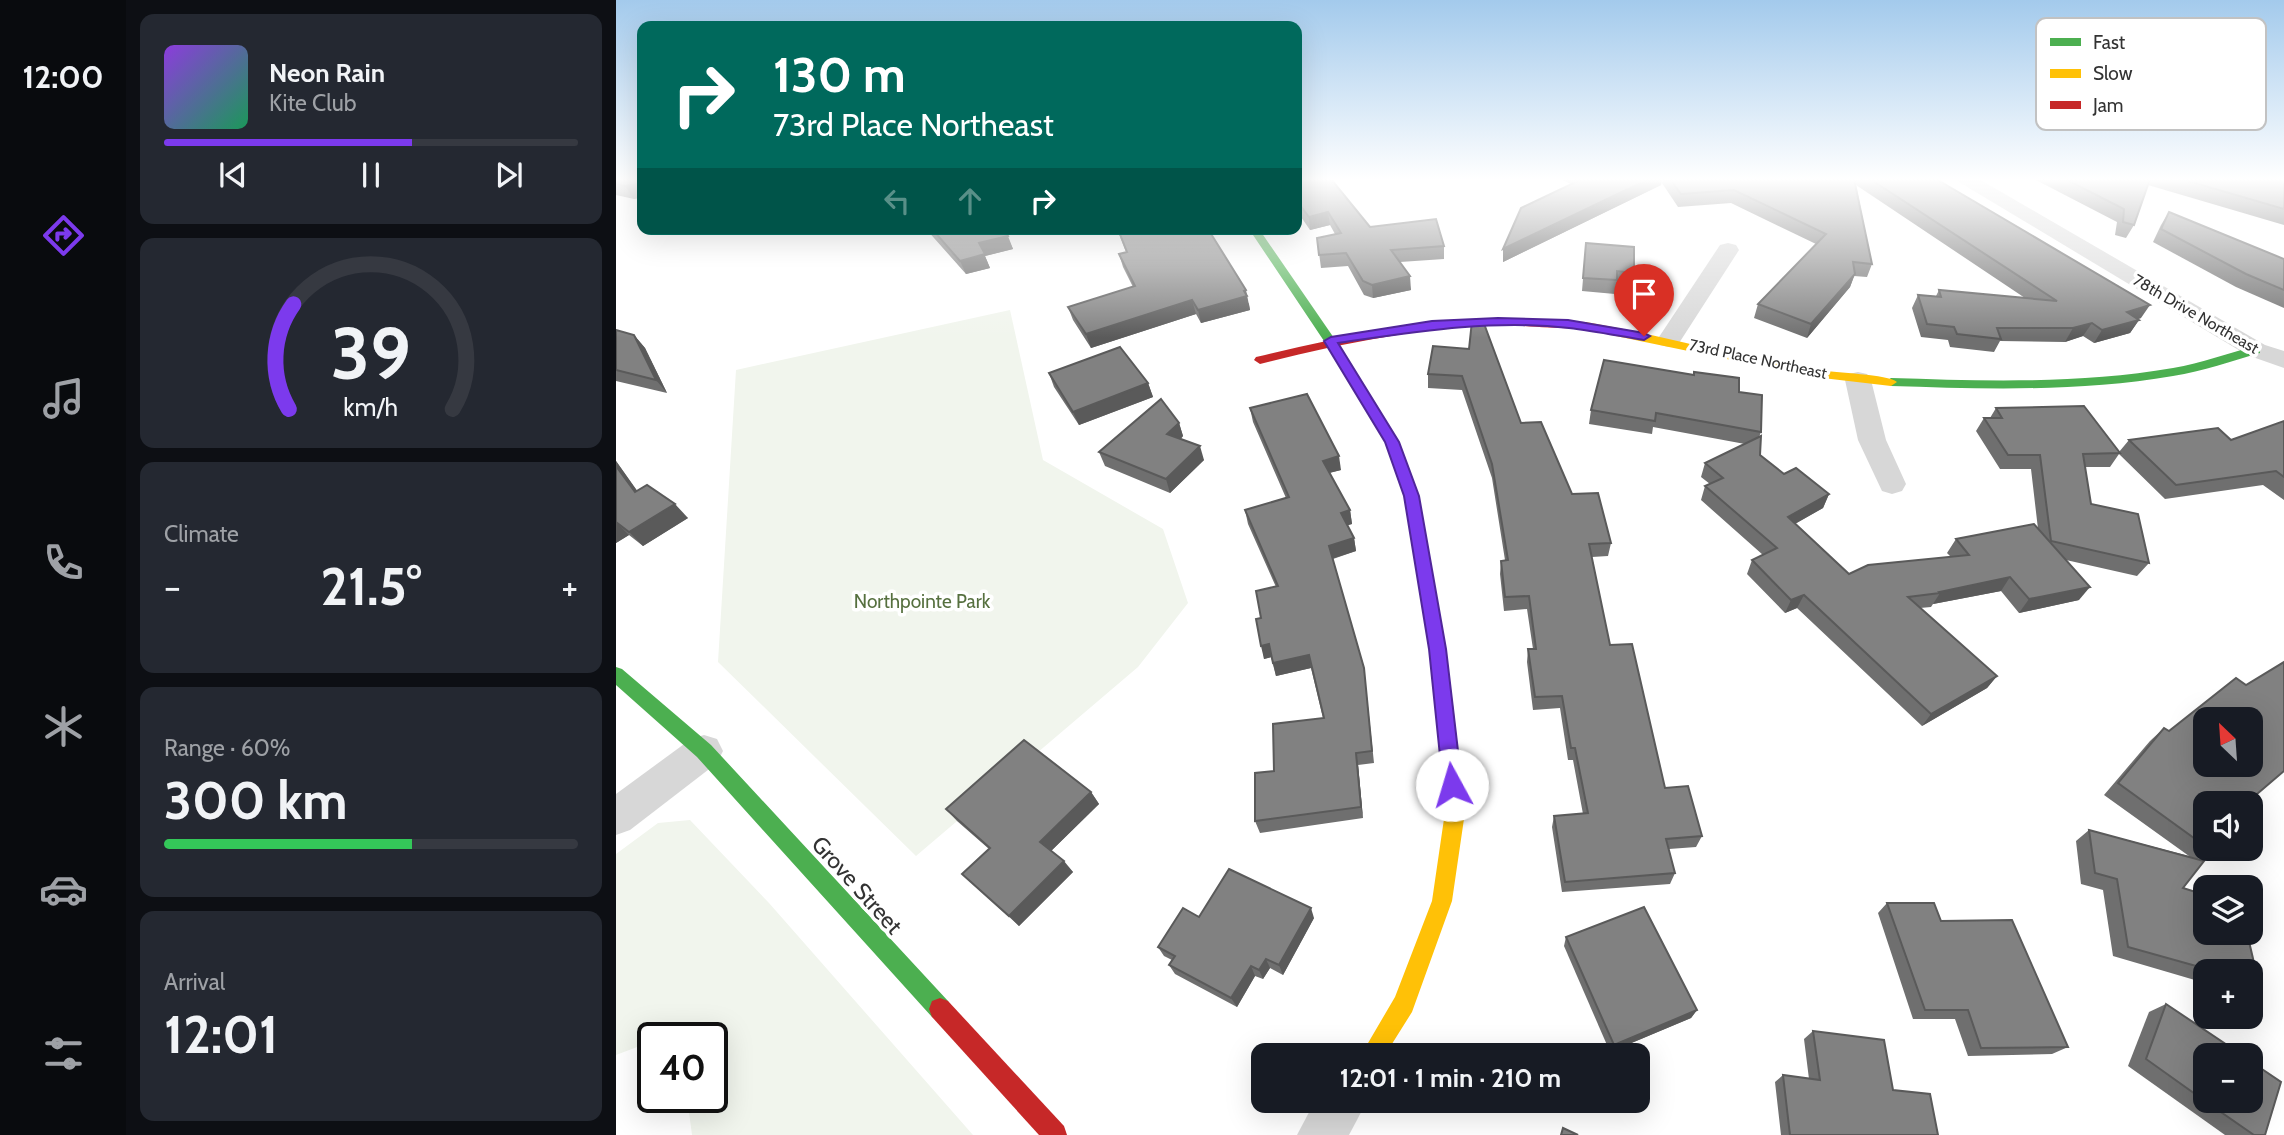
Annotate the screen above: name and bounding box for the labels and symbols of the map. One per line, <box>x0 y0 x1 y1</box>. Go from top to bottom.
legend <box>2036 18 2266 130</box>
text: Fast <box>2093 31 2126 54</box>
text: Slow <box>2093 62 2133 85</box>
text: Jam <box>2092 94 2123 117</box>
pin <box>1614 264 1674 336</box>
street label: 78th Drive Northeast <box>2130 270 2263 358</box>
street label: 73rd Place Northeast <box>1687 335 1829 383</box>
park label: Northpointe Park <box>854 590 991 613</box>
north arrow <box>2193 707 2263 777</box>
position arrow <box>1415 748 1489 822</box>
street label: Grove Street <box>806 830 908 940</box>
speed limit sign: 40 <box>637 1022 728 1113</box>

